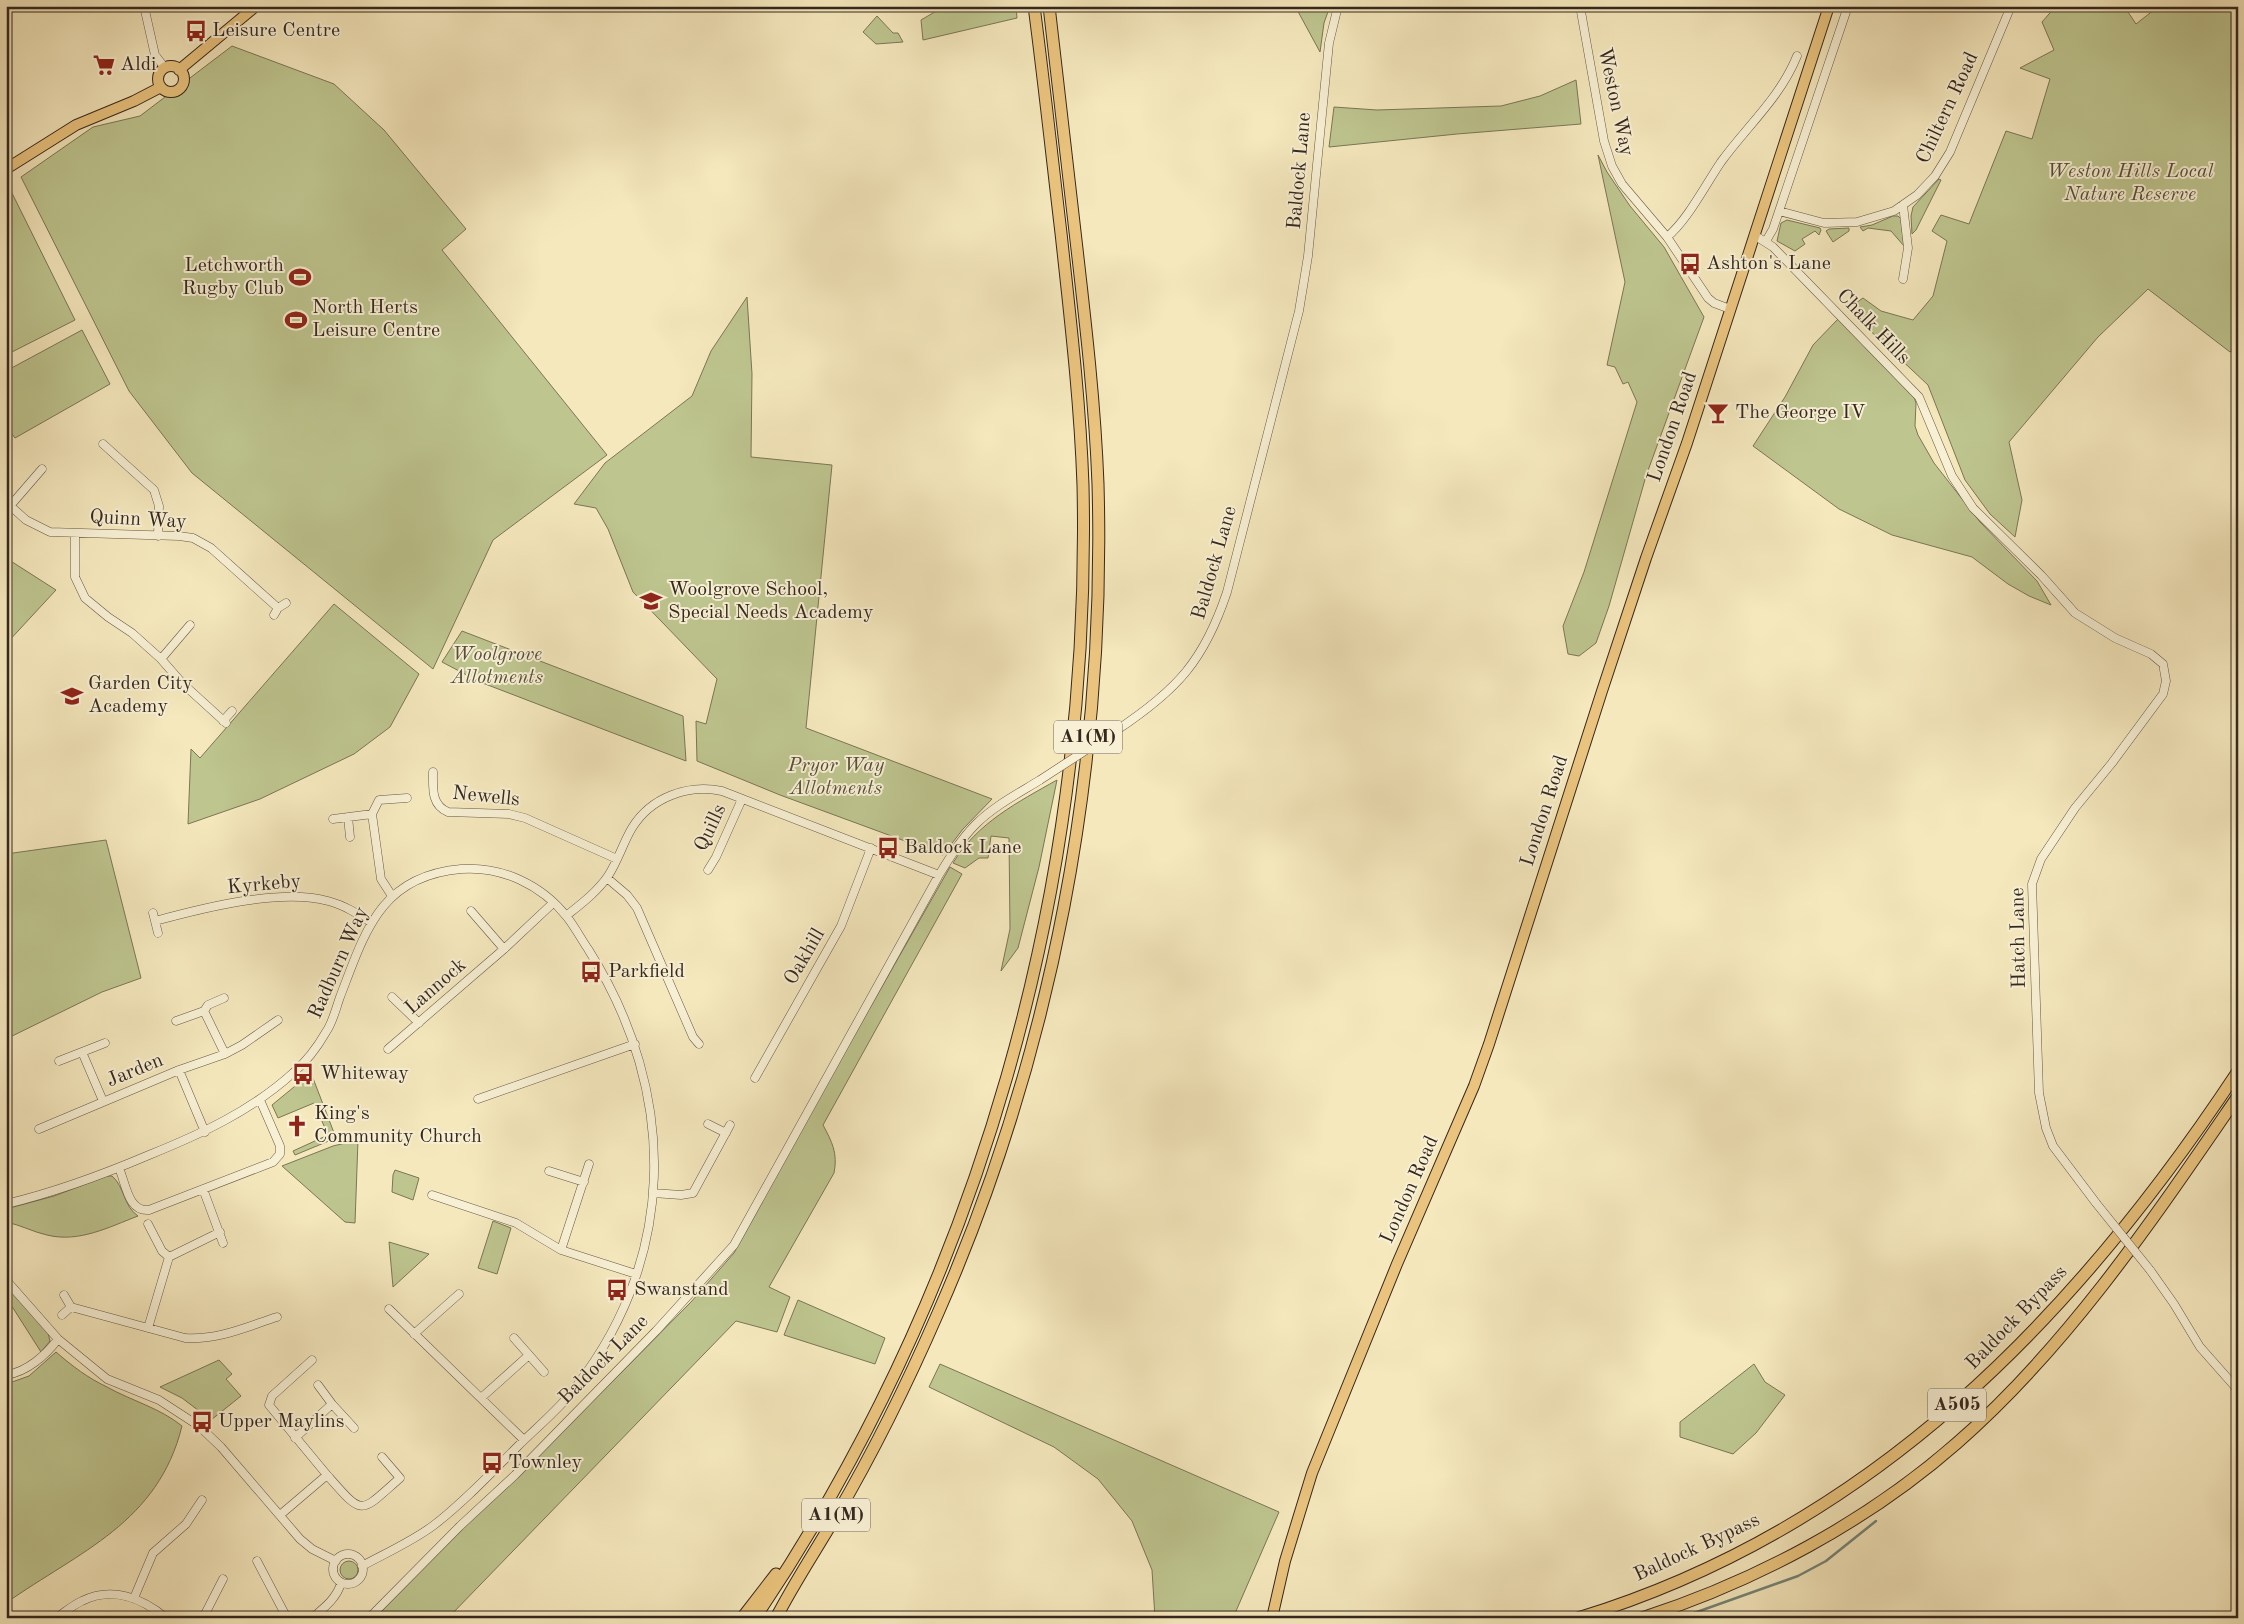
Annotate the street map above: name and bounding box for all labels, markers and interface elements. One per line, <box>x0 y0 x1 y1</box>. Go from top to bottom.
bus stop icon: Leisure Centre <box>183 18 209 44</box>
place label: Leisure Centre <box>212 21 340 41</box>
street label: Weston Way <box>1594 46 1636 159</box>
street label: Chiltern Road <box>1913 49 1983 167</box>
supermarket icon: Aldi <box>91 52 117 78</box>
place label: Aldi <box>120 55 157 75</box>
street label: Baldock Lane <box>1285 112 1315 230</box>
park label: Weston Hills Local Nature Reserve <box>2047 162 2214 205</box>
bus stop icon: Ashton's Lane <box>1677 251 1703 277</box>
place label: Ashton's Lane <box>1706 254 1831 274</box>
place label: Letchworth Rugby Club <box>182 256 284 299</box>
sports icon: Letchworth Rugby Club <box>287 264 313 290</box>
street label: Chalk Hills <box>1832 285 1914 369</box>
place label: North Herts Leisure Centre <box>312 298 440 341</box>
sports icon: North Herts Leisure Centre <box>283 307 309 333</box>
street label: London Road <box>1645 369 1701 485</box>
bar icon: The George IV <box>1705 400 1731 426</box>
place label: The George IV <box>1735 403 1866 423</box>
street label: Baldock Lane <box>1189 504 1241 622</box>
street label: Quinn Way <box>89 507 187 533</box>
place label: Woolgrove School, Special Needs Academy <box>668 580 874 623</box>
school or university icon: Woolgrove School, Special Needs Academy <box>638 588 664 614</box>
park label: Woolgrove Allotments <box>450 645 543 688</box>
place label: Garden City Academy <box>88 674 193 717</box>
school or university icon: Garden City Academy <box>59 683 85 709</box>
road number: A1(M) <box>1054 720 1122 754</box>
street label: London Road <box>1518 753 1572 869</box>
park label: Pryor Way Allotments <box>787 756 885 799</box>
street label: Newells <box>451 784 521 810</box>
street label: Quills <box>691 801 731 855</box>
bus stop icon: Baldock Lane <box>875 835 901 861</box>
place label: Baldock Lane <box>904 838 1021 858</box>
street label: Kyrkeby <box>226 872 302 898</box>
street label: Hatch Lane <box>2008 887 2030 989</box>
street label: Radburn Way <box>305 904 373 1022</box>
street label: Oakhill <box>781 925 829 989</box>
street label: Lannock <box>402 955 470 1019</box>
bus stop icon: Parkfield <box>578 959 604 985</box>
place label: Parkfield <box>608 962 685 982</box>
street label: Jarden <box>104 1051 166 1091</box>
bus stop icon: Whiteway <box>290 1061 316 1087</box>
place label: Whiteway <box>320 1064 409 1084</box>
place label: King's Community Church <box>314 1104 482 1147</box>
church icon: King's Community Church <box>284 1113 310 1139</box>
street label: London Road <box>1377 1133 1443 1247</box>
street label: Baldock Bypass <box>1963 1262 2071 1374</box>
bus stop icon: Swanstand <box>604 1277 630 1303</box>
place label: Swanstand <box>634 1280 729 1300</box>
street label: Baldock Lane <box>555 1311 653 1409</box>
road number: A505 <box>1928 1388 1986 1422</box>
bus stop icon: Upper Maylins <box>189 1409 215 1435</box>
place label: Upper Maylins <box>218 1412 345 1432</box>
bus stop icon: Townley <box>479 1450 505 1476</box>
place label: Townley <box>508 1453 582 1473</box>
road number: A1(M) <box>802 1498 870 1532</box>
street label: Baldock Bypass <box>1631 1510 1763 1586</box>

